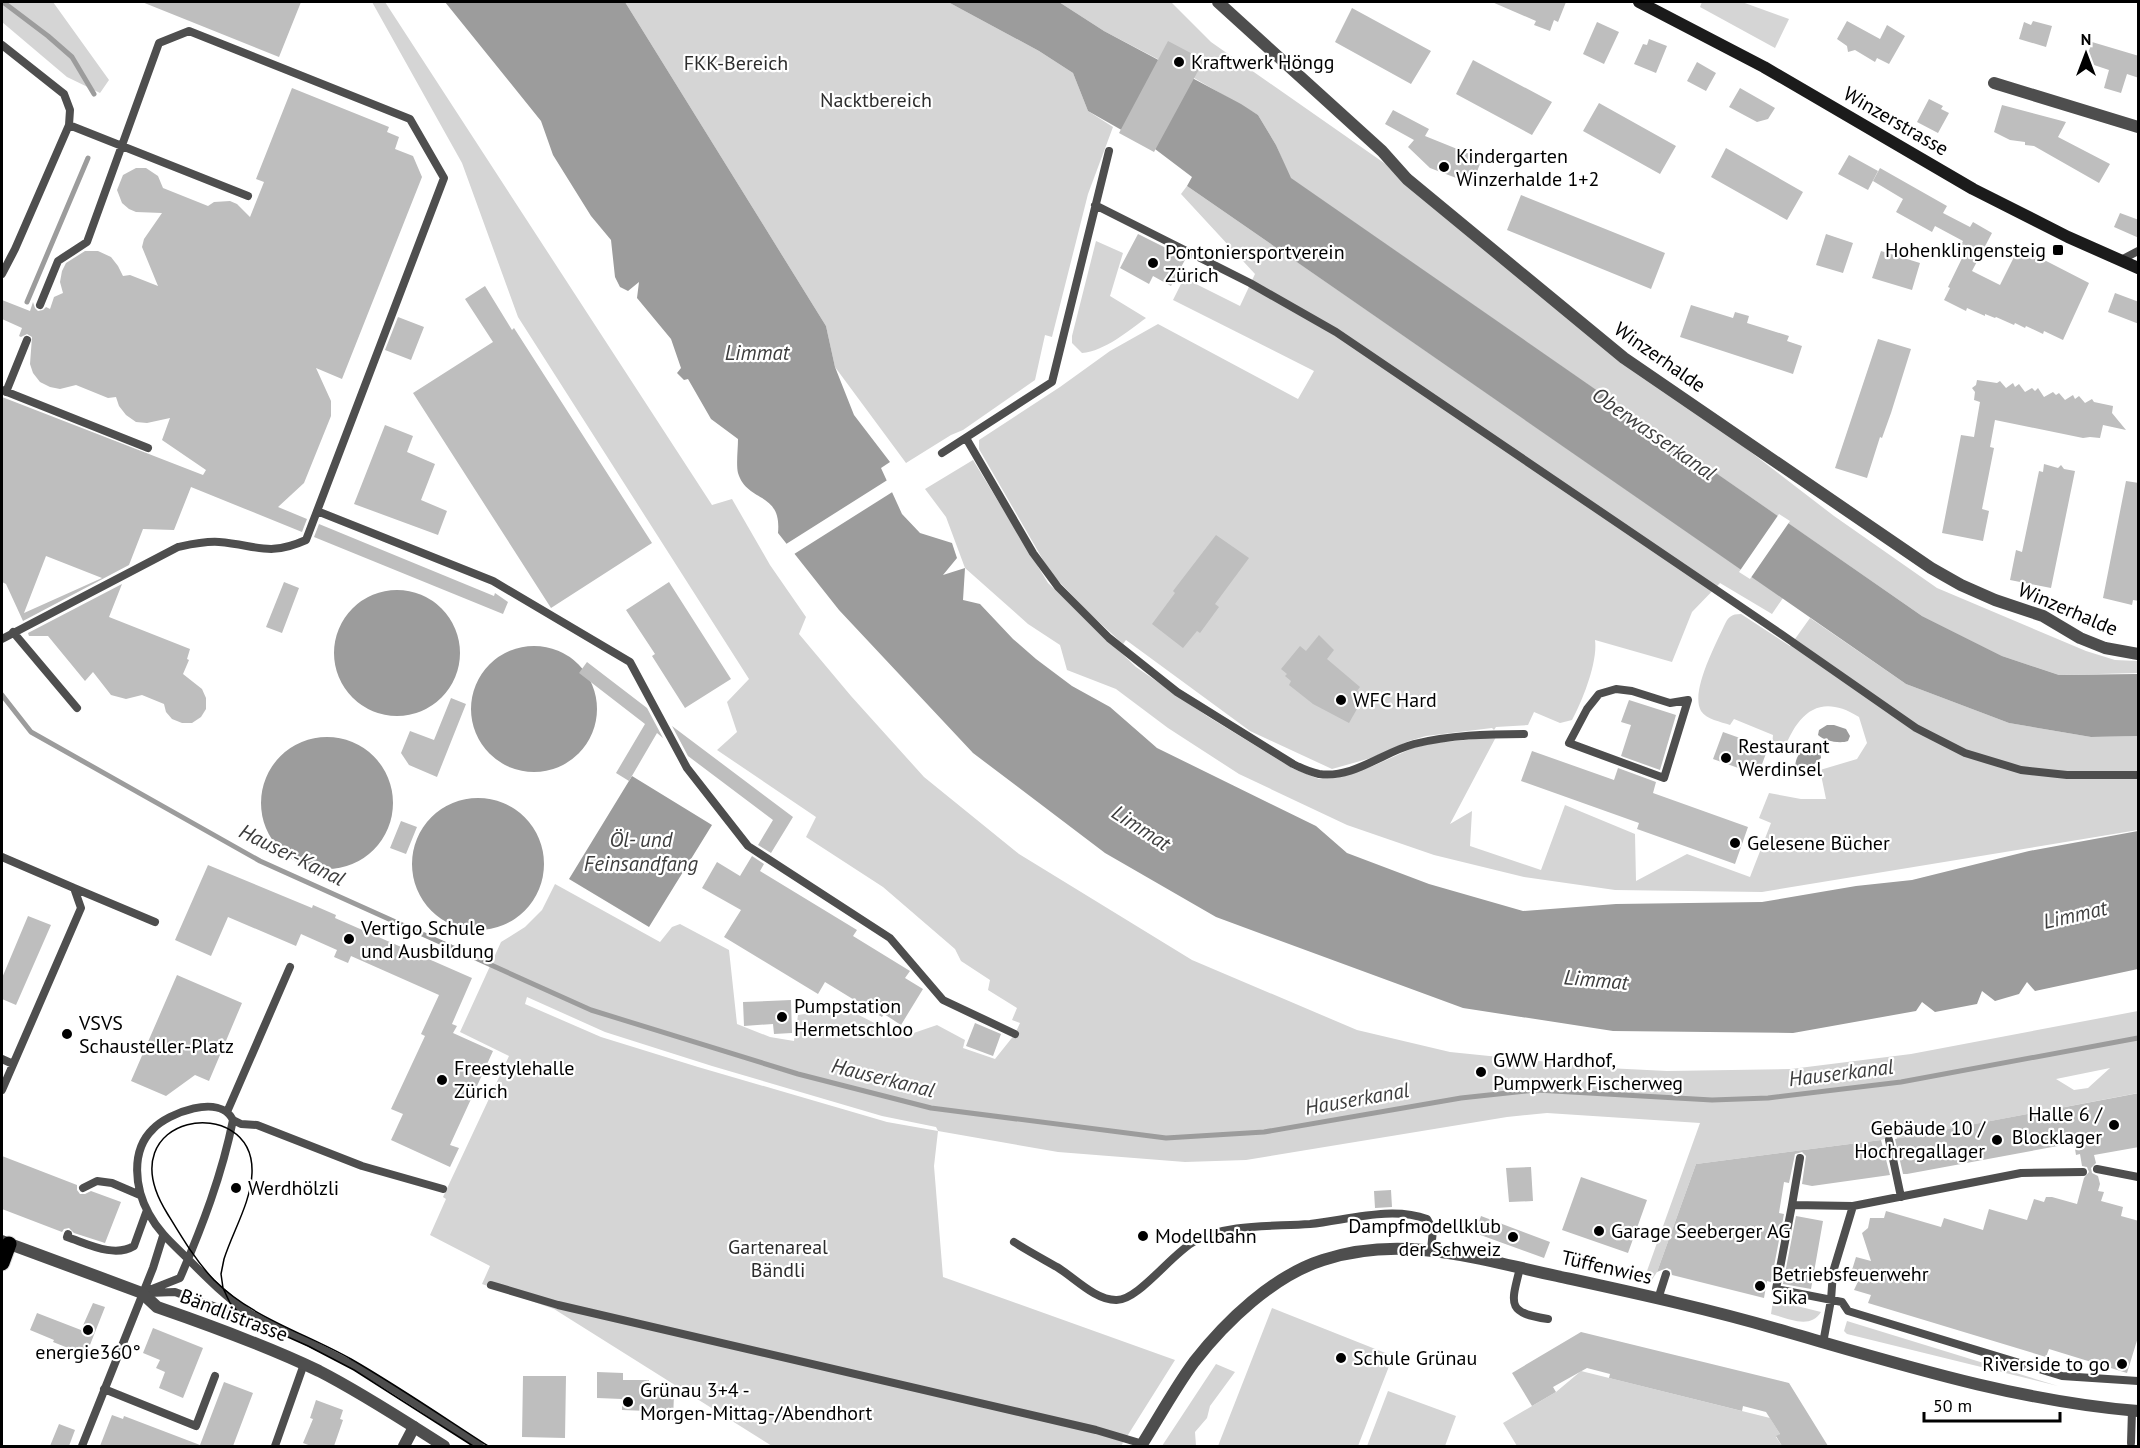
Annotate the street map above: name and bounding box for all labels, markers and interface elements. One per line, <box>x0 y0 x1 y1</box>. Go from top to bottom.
north arrow <box>2056 24 2116 84</box>
text: N <box>2081 29 2091 49</box>
place label: Kraftwerk Höngg <box>1191 49 1335 75</box>
park label: FKK-Bereich <box>684 50 788 76</box>
marker: Kraftwerk Höngg <box>1172 55 1186 69</box>
street label: Winzerstrasse <box>1839 80 1953 162</box>
park label: Nacktbereich <box>820 87 932 113</box>
place label: Kindergarten Winzerhalde 1+2 <box>1456 143 1599 192</box>
marker: Kindergarten Winzerhalde 1+2 <box>1437 160 1451 174</box>
place label: Hohenklingensteig <box>1885 237 2046 263</box>
place label: Pontoniersportverein Zürich <box>1165 239 1345 288</box>
marker: Hohenklingensteig <box>2051 243 2065 257</box>
marker: Pontoniersportverein Zürich <box>1146 256 1160 270</box>
street label: Winzerhalde <box>1609 316 1711 398</box>
water label: Limmat <box>725 339 791 366</box>
water label: Oberwasserkanal <box>1587 381 1722 486</box>
street label: Winzerhalde <box>2014 576 2122 642</box>
place label: WFC Hard <box>1353 687 1437 713</box>
marker: WFC Hard <box>1334 693 1348 707</box>
place label: Restaurant Werdinsel <box>1738 733 1830 782</box>
marker: Restaurant Werdinsel <box>1719 751 1733 765</box>
water label: Limmat <box>1107 799 1177 857</box>
water label: Hauser-Kanal <box>235 817 350 892</box>
water label: Öl- und Feinsandfang <box>584 826 699 877</box>
place label: Gelesene Bücher <box>1747 830 1890 856</box>
marker: Gelesene Bücher <box>1728 836 1742 850</box>
water label: Limmat <box>2040 894 2111 935</box>
place label: Vertigo Schule und Ausbildung <box>360 915 494 964</box>
marker: Vertigo Schule und Ausbildung <box>342 932 356 946</box>
water label: Limmat <box>1563 963 1631 996</box>
place label: Pumpstation Hermetschloo <box>794 993 913 1042</box>
place label: VSVS Schausteller-Platz <box>78 1010 234 1059</box>
marker: Pumpstation Hermetschloo <box>775 1010 789 1024</box>
marker: VSVS Schausteller-Platz <box>60 1027 74 1041</box>
place label: GWW Hardhof, Pumpwerk Fischerweg <box>1493 1047 1683 1096</box>
water label: Hauserkanal <box>829 1052 938 1103</box>
water label: Hauserkanal <box>1787 1053 1895 1092</box>
place label: Freestylehalle Zürich <box>454 1055 574 1104</box>
marker: GWW Hardhof, Pumpwerk Fischerweg <box>1474 1065 1488 1079</box>
marker: Freestylehalle Zürich <box>435 1073 449 1087</box>
water label: Hauserkanal <box>1303 1076 1411 1121</box>
place label: Halle 6 / Blocklager <box>2012 1101 2103 1150</box>
place label: Gebäude 10 / Hochregallager <box>1854 1115 1986 1164</box>
marker: Halle 6 / Blocklager <box>2107 1118 2121 1132</box>
marker: Gebäude 10 / Hochregallager <box>1990 1133 2004 1147</box>
place label: Werdhölzli <box>248 1175 339 1201</box>
marker: Werdhölzli <box>229 1181 243 1195</box>
place label: Dampfmodellklub der Schweiz <box>1348 1213 1501 1262</box>
place label: Garage Seeberger AG <box>1611 1218 1790 1244</box>
place label: Modellbahn <box>1155 1223 1257 1249</box>
marker: Garage Seeberger AG <box>1592 1224 1606 1238</box>
marker: Modellbahn <box>1136 1229 1150 1243</box>
marker: Dampfmodellklub der Schweiz <box>1506 1230 1520 1244</box>
park label: Gartenareal Bändli <box>728 1234 828 1283</box>
street label: Tüffenwies <box>1559 1244 1655 1290</box>
place label: Betriebsfeuerwehr Sika <box>1772 1261 1929 1310</box>
marker: Betriebsfeuerwehr Sika <box>1753 1279 1767 1293</box>
street label: Bändlistrasse <box>176 1283 292 1347</box>
marker: energie360° <box>81 1323 95 1337</box>
place label: energie360° <box>35 1339 141 1365</box>
place label: Schule Grünau <box>1353 1345 1477 1371</box>
marker: Schule Grünau <box>1334 1351 1348 1365</box>
place label: Riverside to go <box>1982 1351 2110 1377</box>
marker: Riverside to go <box>2115 1357 2129 1371</box>
place label: Grünau 3+4 - Morgen-Mittag-/Abendhort <box>640 1377 872 1426</box>
scale bar <box>1924 1385 2060 1423</box>
text: 50 m <box>1933 1394 1972 1417</box>
marker: Grünau 3+4 - Morgen-Mittag-/Abendhort <box>621 1395 635 1409</box>

